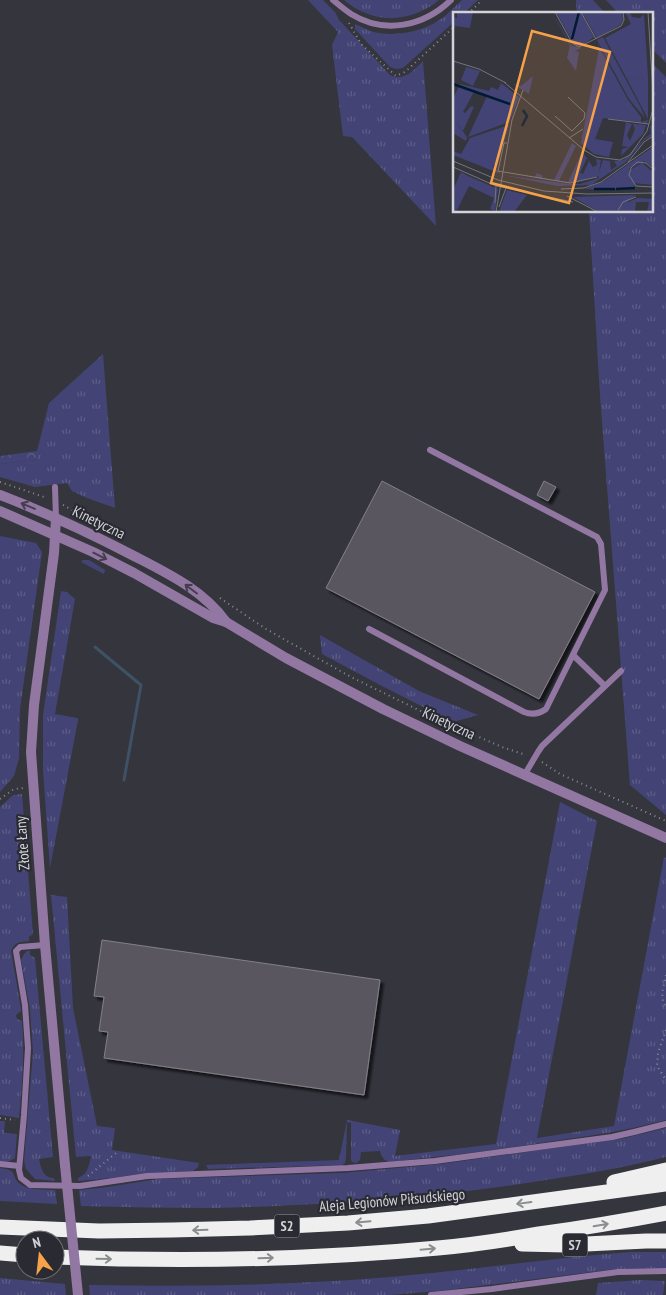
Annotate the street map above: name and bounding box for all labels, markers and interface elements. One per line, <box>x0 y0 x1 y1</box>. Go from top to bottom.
inset map <box>453 12 654 212</box>
one-way arrow <box>21 501 36 511</box>
street label: Kinetyczna <box>70 501 128 543</box>
one-way arrow <box>92 551 107 561</box>
one-way arrow <box>185 583 198 594</box>
street label: Kinetyczna <box>419 703 479 743</box>
street label: Złote Łany <box>11 815 33 871</box>
street label: Aleja Legionów Piłsudskiego <box>318 1184 466 1216</box>
one-way arrow <box>516 1198 532 1208</box>
road number: S2 <box>274 1214 300 1238</box>
one-way arrow <box>355 1217 371 1227</box>
one-way arrow <box>592 1219 608 1229</box>
one-way arrow <box>193 1225 209 1234</box>
north arrow <box>15 1230 65 1280</box>
text: N <box>31 1233 43 1252</box>
road number: S7 <box>562 1234 588 1256</box>
one-way arrow <box>420 1244 436 1254</box>
one-way arrow <box>95 1254 111 1264</box>
one-way arrow <box>258 1254 274 1263</box>

